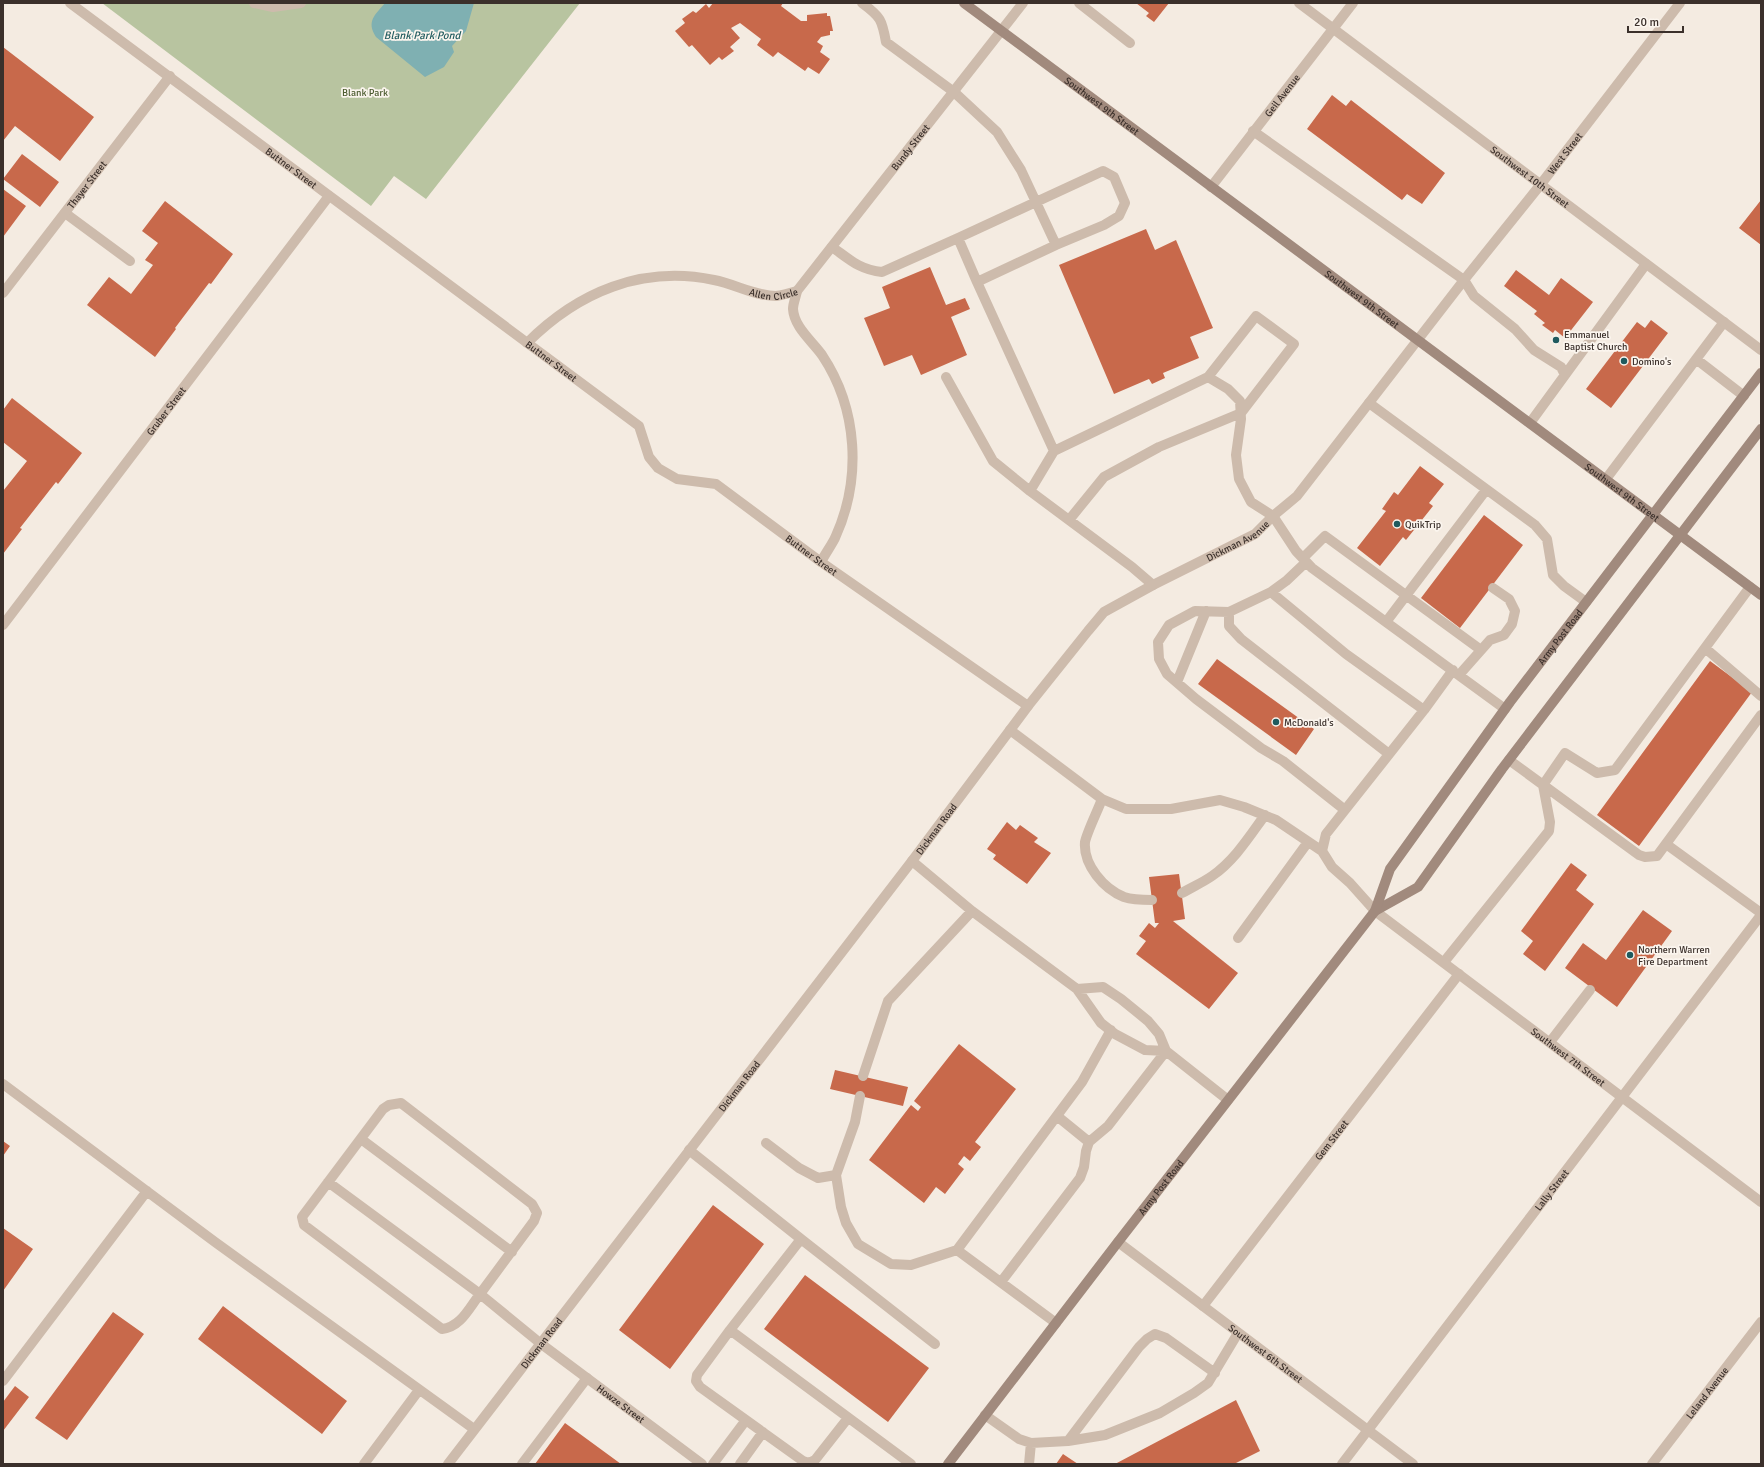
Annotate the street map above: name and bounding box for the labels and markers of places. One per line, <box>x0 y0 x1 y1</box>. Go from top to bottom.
place label: Emmanuel Baptist Church <box>1564 329 1627 353</box>
marker: Emmanuel Baptist Church <box>1551 335 1561 345</box>
marker: Domino's <box>1619 356 1629 366</box>
place label: Domino's <box>1632 356 1672 368</box>
marker: QuikTrip <box>1392 519 1402 529</box>
place label: QuikTrip <box>1405 519 1441 531</box>
marker: McDonald's <box>1271 717 1281 727</box>
place label: McDonald's <box>1284 717 1334 729</box>
place label: Northern Warren Fire Department <box>1638 944 1710 968</box>
marker: Northern Warren Fire Department <box>1625 950 1635 960</box>

